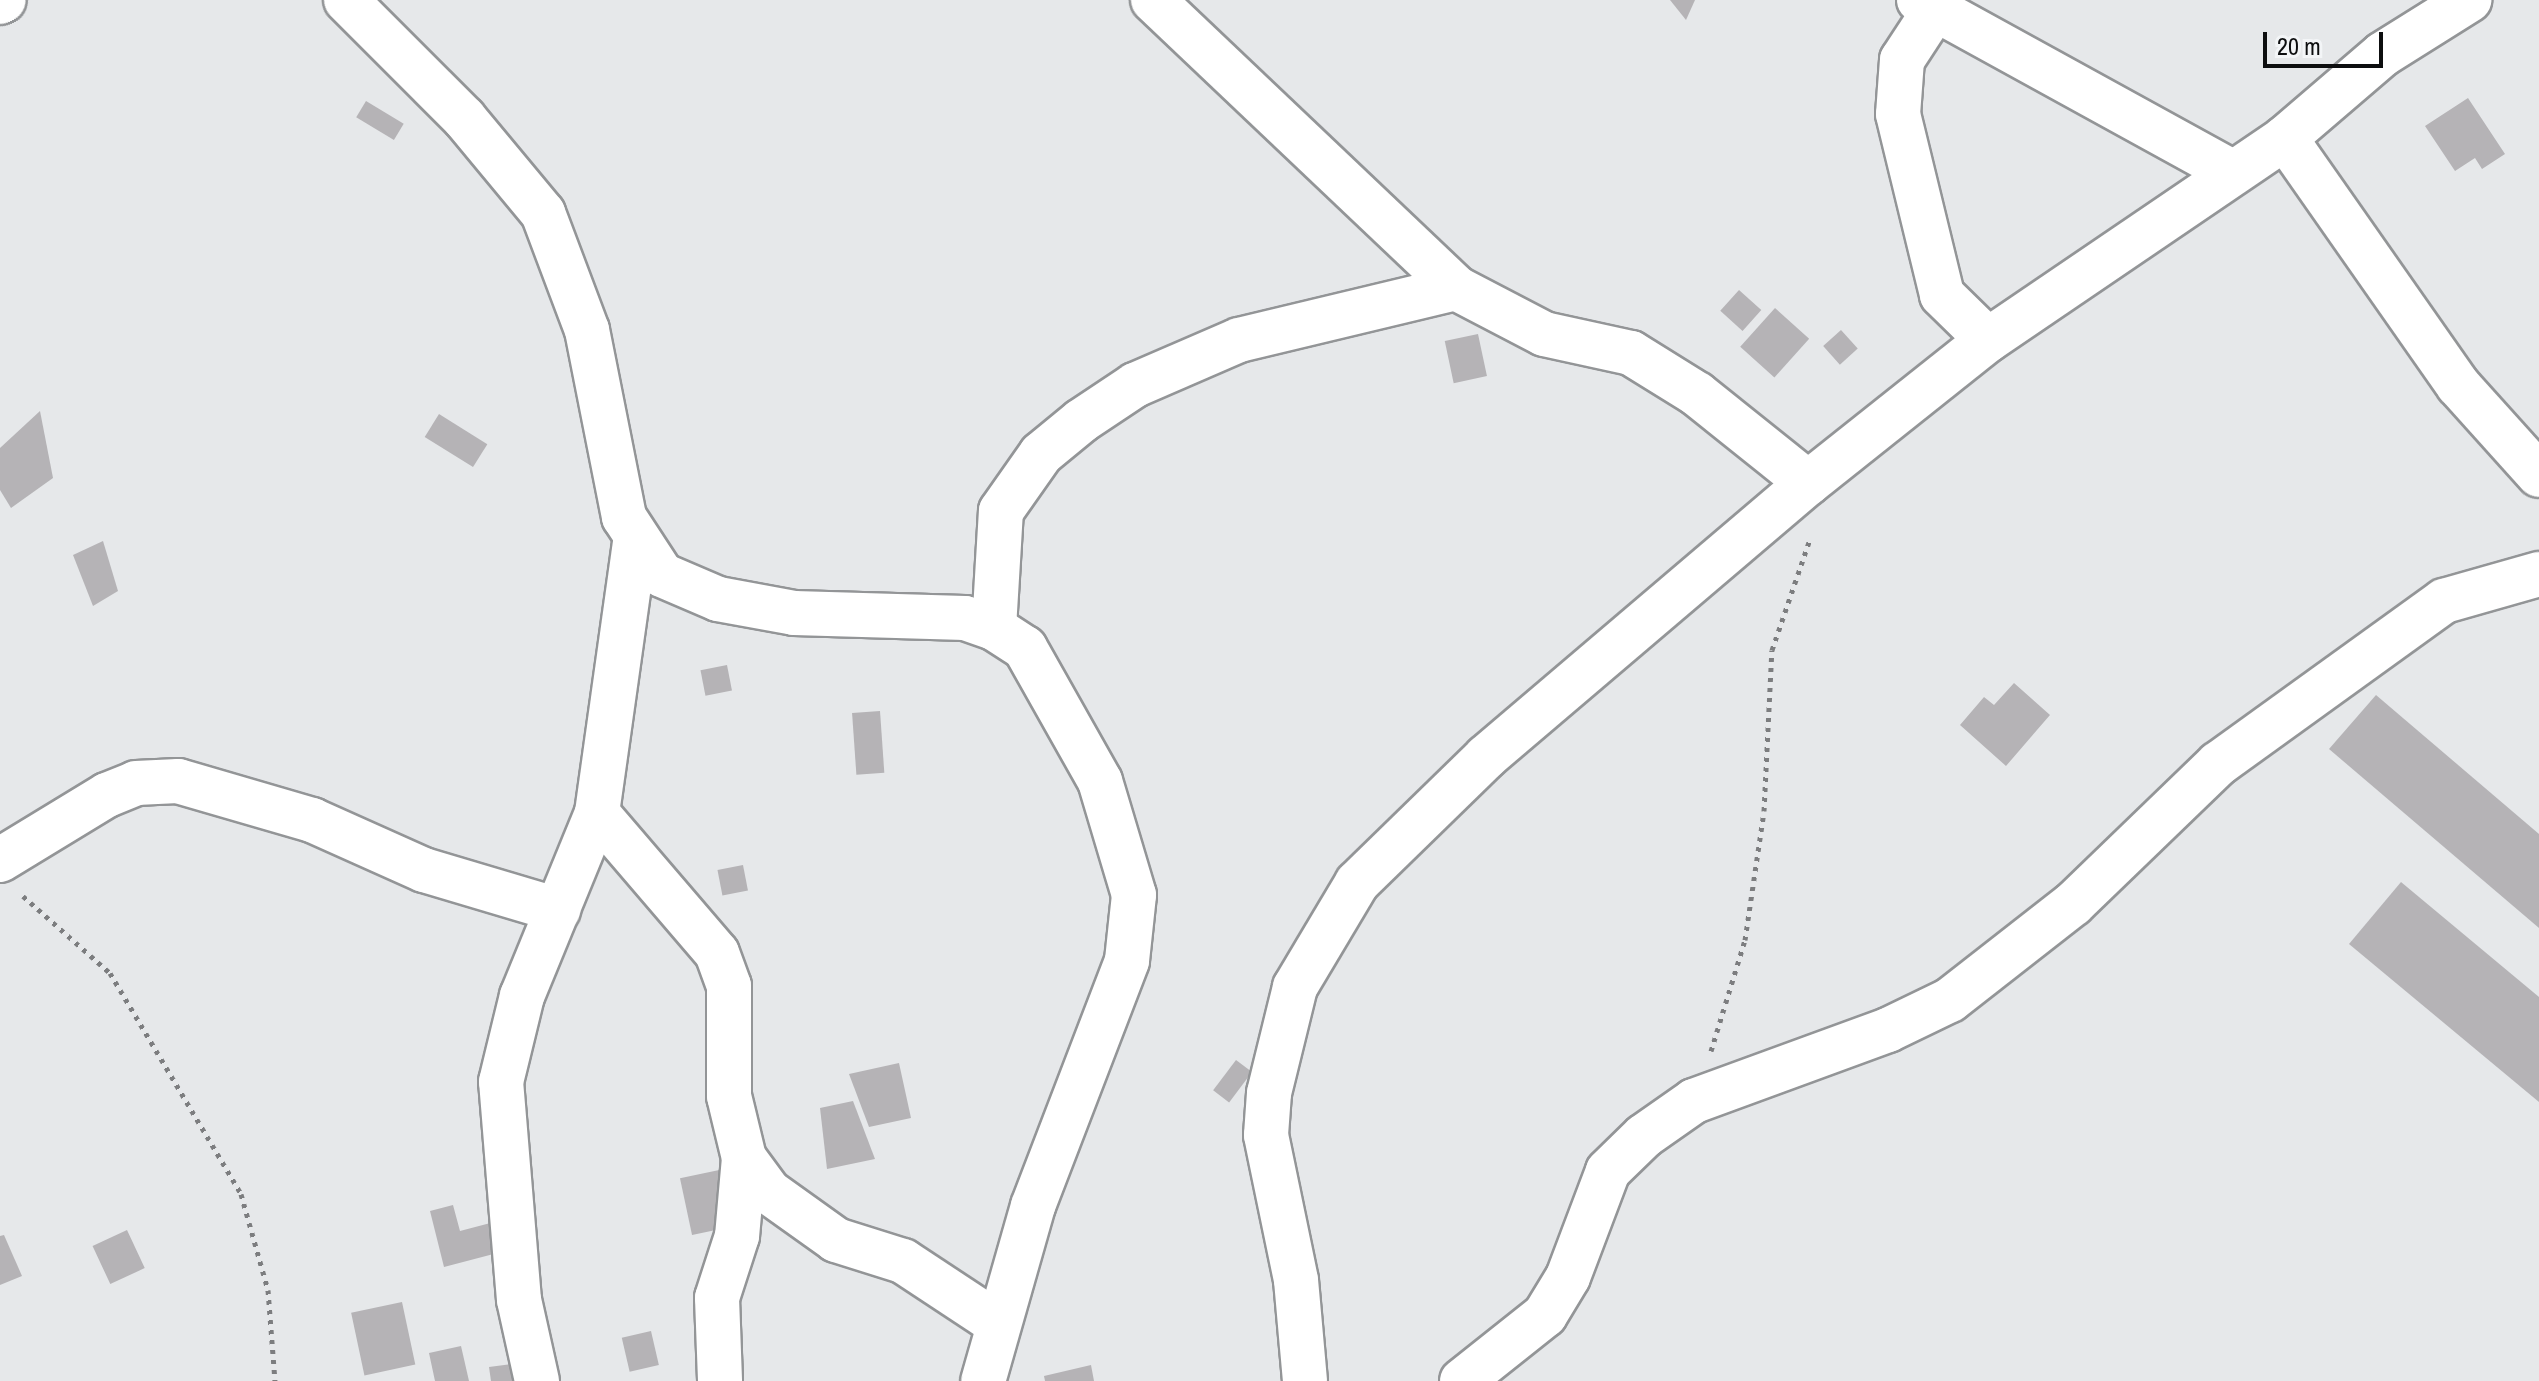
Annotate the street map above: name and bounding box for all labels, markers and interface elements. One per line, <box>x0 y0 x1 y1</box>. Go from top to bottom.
scale bar <box>2267 16 2387 66</box>
text: 20 m <box>2277 30 2321 62</box>

